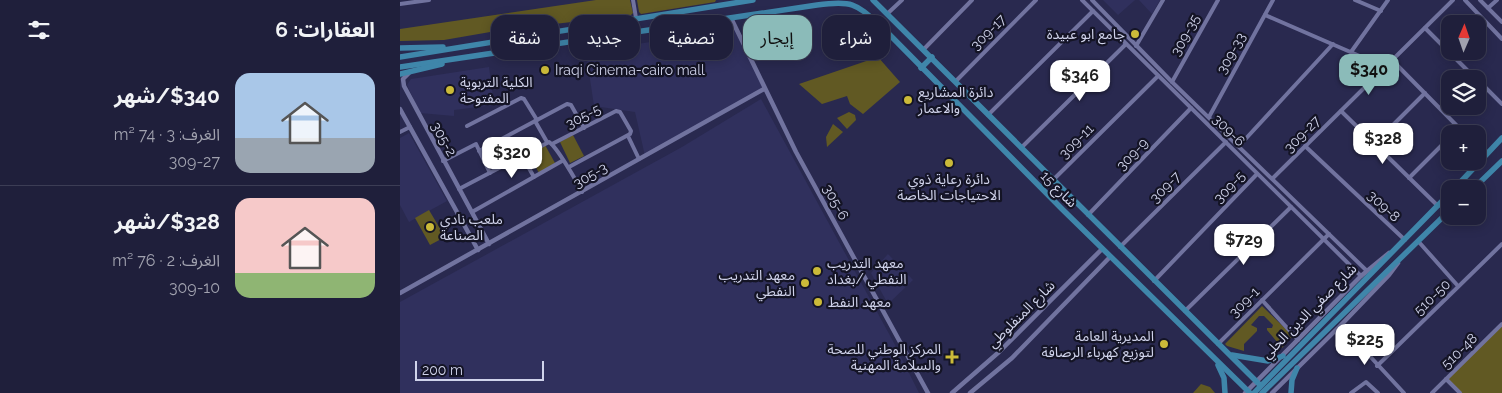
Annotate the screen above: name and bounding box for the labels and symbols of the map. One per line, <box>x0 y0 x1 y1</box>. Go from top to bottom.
street label: 309-17 <box>967 11 1009 53</box>
street label: 309-35 <box>1167 11 1203 58</box>
north arrow <box>1441 15 1486 60</box>
place label: جامع ابو عبيدة <box>1047 26 1125 45</box>
marker: جامع ابو عبيدة <box>1129 28 1141 40</box>
street label: 309-33 <box>1213 30 1249 76</box>
pin: $340 <box>1339 54 1399 96</box>
pin: $346 <box>1050 59 1110 102</box>
place label: Iraqi Cinema-cairo mall <box>555 62 705 78</box>
marker: Iraqi Cinema-cairo mall <box>539 64 551 76</box>
place label: الكلية التربوية المفتوحة <box>460 74 533 107</box>
marker: الكلية التربوية المفتوحة <box>444 84 456 96</box>
place label: دائرة المشاريع والاعمار <box>917 84 994 117</box>
marker: دائرة المشاريع والاعمار <box>902 94 914 106</box>
street label: 305-5 <box>563 100 604 132</box>
street label: 309-6 <box>1210 111 1248 149</box>
street label: 309-27 <box>1280 112 1324 156</box>
street label: 305-2 <box>428 119 460 159</box>
street label: 309-11 <box>1055 120 1097 162</box>
pin: $328 <box>1353 122 1413 165</box>
street label: 309-9 <box>1113 135 1151 173</box>
pin: $320 <box>482 136 542 179</box>
marker: دائرة رعاية ذوي الاحتياجات الخاصة <box>943 157 955 169</box>
street label: 305-3 <box>570 159 610 191</box>
street label: شارع 15 <box>1035 168 1080 213</box>
street label: 309-7 <box>1146 168 1184 206</box>
street label: 309-5 <box>1210 168 1248 206</box>
place label: دائرة رعاية ذوي الاحتياجات الخاصة <box>897 171 1001 203</box>
street label: 305-6 <box>820 182 852 222</box>
street label: 309-8 <box>1364 187 1404 225</box>
place label: ملعب نادي الصناعة <box>440 211 503 243</box>
marker: ملعب نادي الصناعة <box>424 221 436 233</box>
pin: $729 <box>1214 224 1274 266</box>
place label: معهد التدريب النفطي /بغداد <box>827 255 907 290</box>
street label: شارع صفي الدين الحلي <box>1258 260 1362 364</box>
marker: معهد التدريب النفطي /بغداد <box>811 265 823 277</box>
place label: معهد التدريب النفطي <box>718 267 795 302</box>
street label: 510-50 <box>1411 276 1453 318</box>
marker: معهد التدريب النفطي <box>799 277 811 289</box>
street label: شارع المنفلوطي <box>984 277 1060 353</box>
street label: 309-1 <box>1226 284 1262 320</box>
place label: معهد النفط <box>828 294 891 311</box>
marker: معهد النفط <box>812 296 824 308</box>
pin: $225 <box>1335 324 1395 366</box>
place label: المديرية العامة لتوزيع كهرباء الرصافة <box>1042 328 1154 363</box>
street label: 510-48 <box>1438 330 1480 372</box>
marker: المديرية العامة لتوزيع كهرباء الرصافة <box>1158 338 1170 350</box>
place label: المركز الوطني للصحة والسلامة المهنية <box>827 341 941 374</box>
marker: المركز الوطني للصحة والسلامة المهنية <box>945 350 959 364</box>
scale bar <box>415 358 544 381</box>

